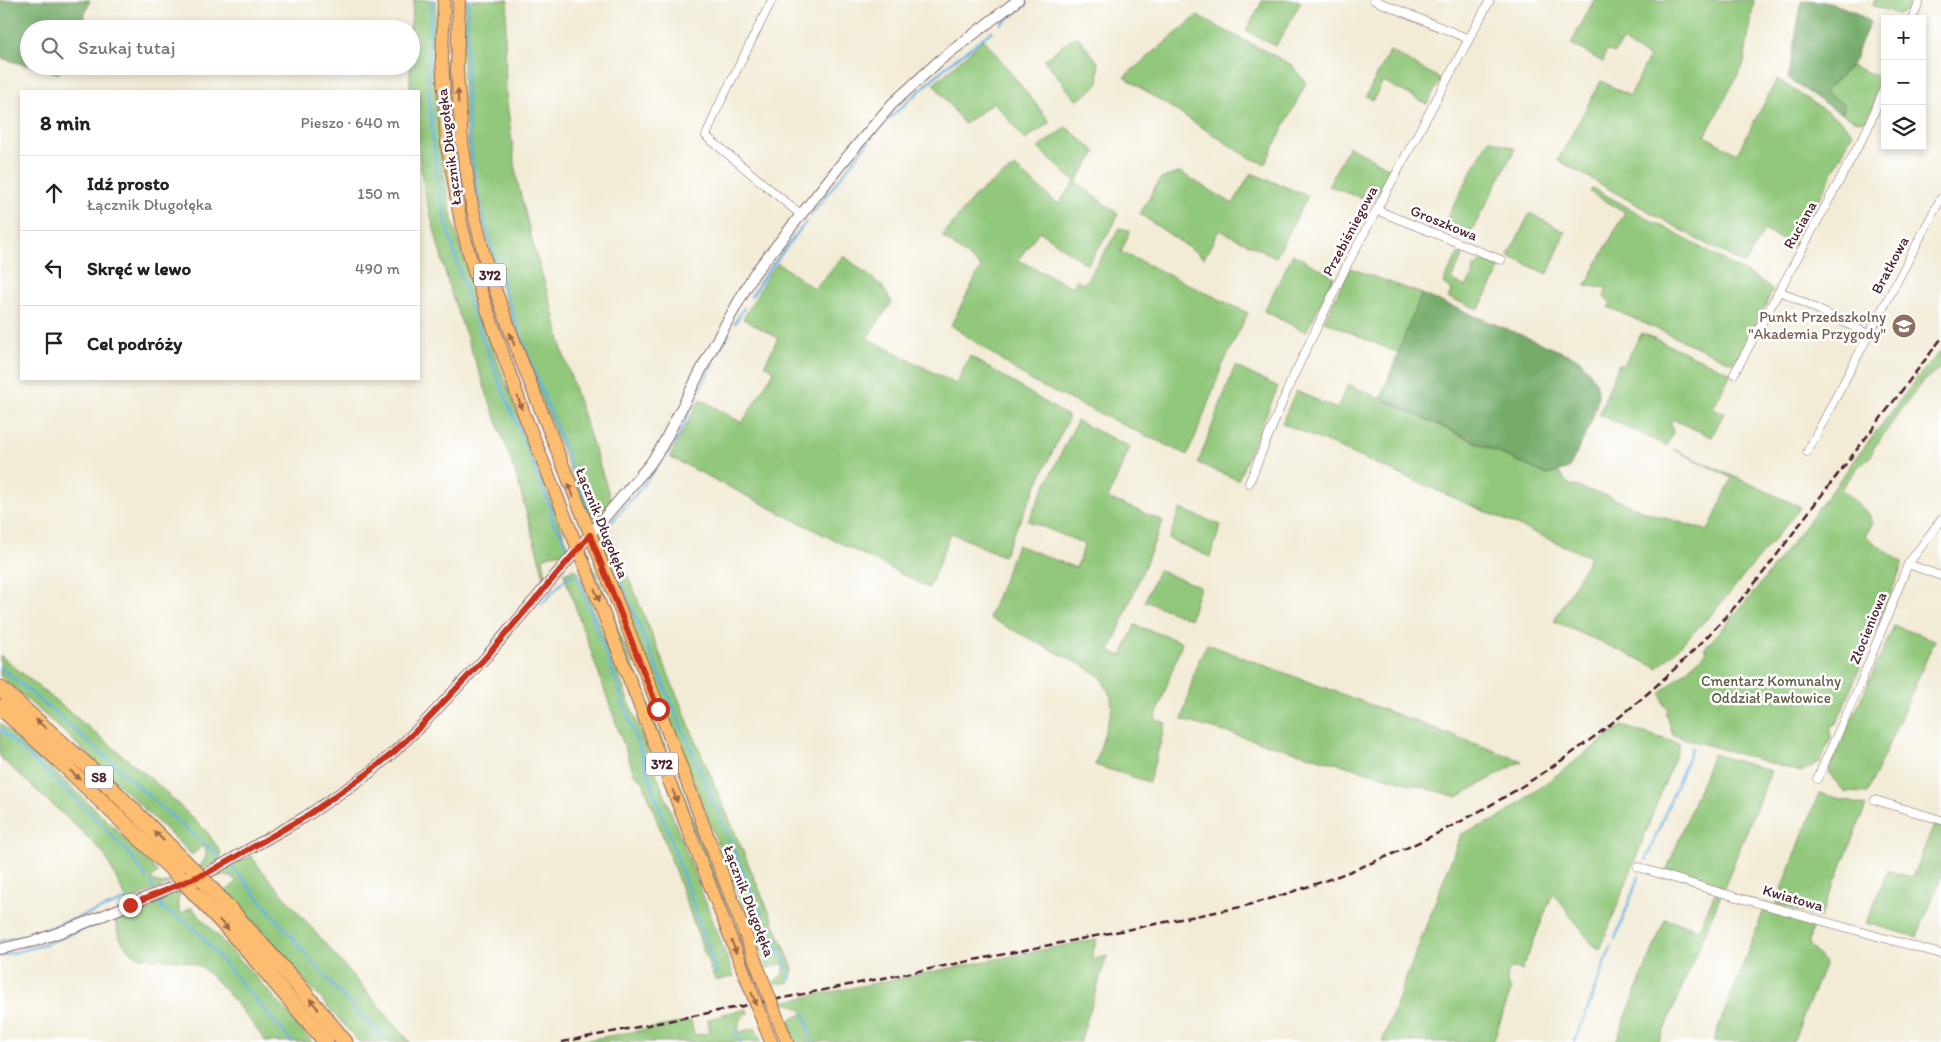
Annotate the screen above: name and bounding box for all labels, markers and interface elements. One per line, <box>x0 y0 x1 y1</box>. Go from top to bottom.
map controls <box>1881 15 1926 150</box>
button: + <box>1881 15 1926 60</box>
search box <box>20 20 420 75</box>
icon: search <box>38 34 66 62</box>
text: Szukaj tutaj <box>78 36 175 59</box>
button: − <box>1881 60 1926 105</box>
street label: Łącznik Długołęka <box>433 87 465 206</box>
one-way arrow <box>453 88 461 104</box>
button: layers <box>1881 105 1926 150</box>
text: 8 min <box>40 110 90 135</box>
text: Pieszo · 640 m <box>301 113 400 132</box>
text: Idź prosto <box>87 172 170 195</box>
icon: ahead <box>40 179 68 207</box>
street label: Przebiśniegowa <box>1319 183 1381 279</box>
text: 150 m <box>357 184 400 203</box>
text: Łącznik Długołęka <box>87 195 212 214</box>
street label: Ruciana <box>1780 198 1821 252</box>
street label: Groszkowa <box>1408 201 1480 245</box>
street label: Bratkowa <box>1867 233 1913 297</box>
icon: left <box>40 254 68 282</box>
text: Skręć w lewo <box>87 257 191 280</box>
text: 490 m <box>355 259 400 278</box>
road number: 372 <box>474 264 506 286</box>
place label: Punkt Przedszkolny "Akademia Przygody" <box>1748 308 1886 343</box>
school or university icon: Punkt Przedszkolny "Akademia Przygody" <box>1891 313 1917 339</box>
icon: arrive <box>40 329 68 357</box>
one-way arrow <box>508 331 516 346</box>
text: Cel podróży <box>87 332 182 355</box>
one-way arrow <box>516 396 524 411</box>
street label: Łącznik Długołęka <box>572 465 632 581</box>
one-way arrow <box>567 482 575 497</box>
one-way arrow <box>593 588 601 603</box>
street label: Złocieniowa <box>1845 589 1891 667</box>
park label: Cmentarz Komunalny Oddział Pawłowice <box>1701 672 1841 707</box>
route start <box>647 698 670 721</box>
one-way arrow <box>36 718 48 730</box>
road number: 372 <box>646 752 678 776</box>
road number: S8 <box>85 766 113 789</box>
one-way arrow <box>69 769 81 781</box>
one-way arrow <box>672 788 679 803</box>
one-way arrow <box>153 830 165 842</box>
street label: Łącznik Długołęka <box>720 843 779 959</box>
street label: Kwiatowa <box>1761 881 1825 915</box>
route end <box>119 894 142 917</box>
one-way arrow <box>218 918 230 930</box>
one-way arrow <box>730 940 738 955</box>
one-way arrow <box>751 992 758 1007</box>
one-way arrow <box>308 998 319 1011</box>

